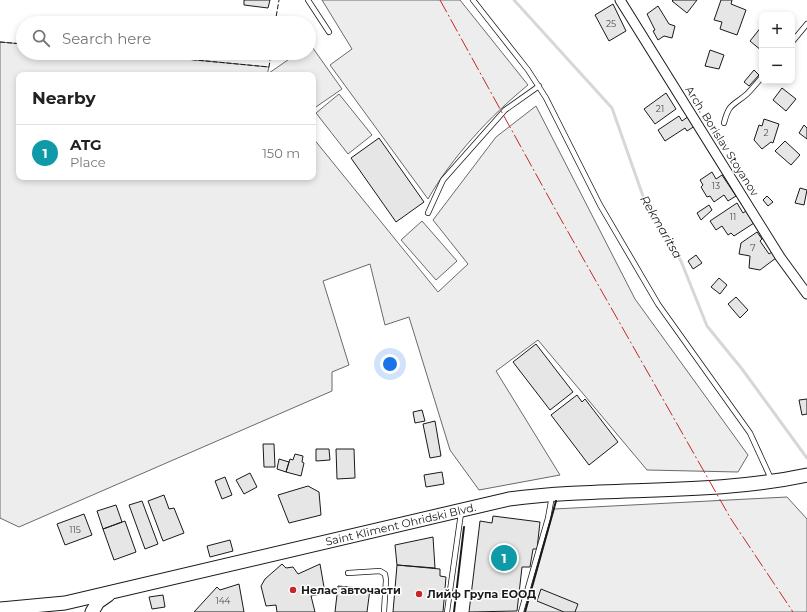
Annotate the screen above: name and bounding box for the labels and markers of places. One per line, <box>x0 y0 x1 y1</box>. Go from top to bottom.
pin: 1 <box>491 543 517 573</box>
place label: Нелас авточасти <box>301 583 401 597</box>
marker: Нелас авточасти <box>288 585 298 595</box>
place label: Лийф Група ЕООД <box>427 587 536 601</box>
marker: Лийф Група ЕООД <box>414 589 424 599</box>

